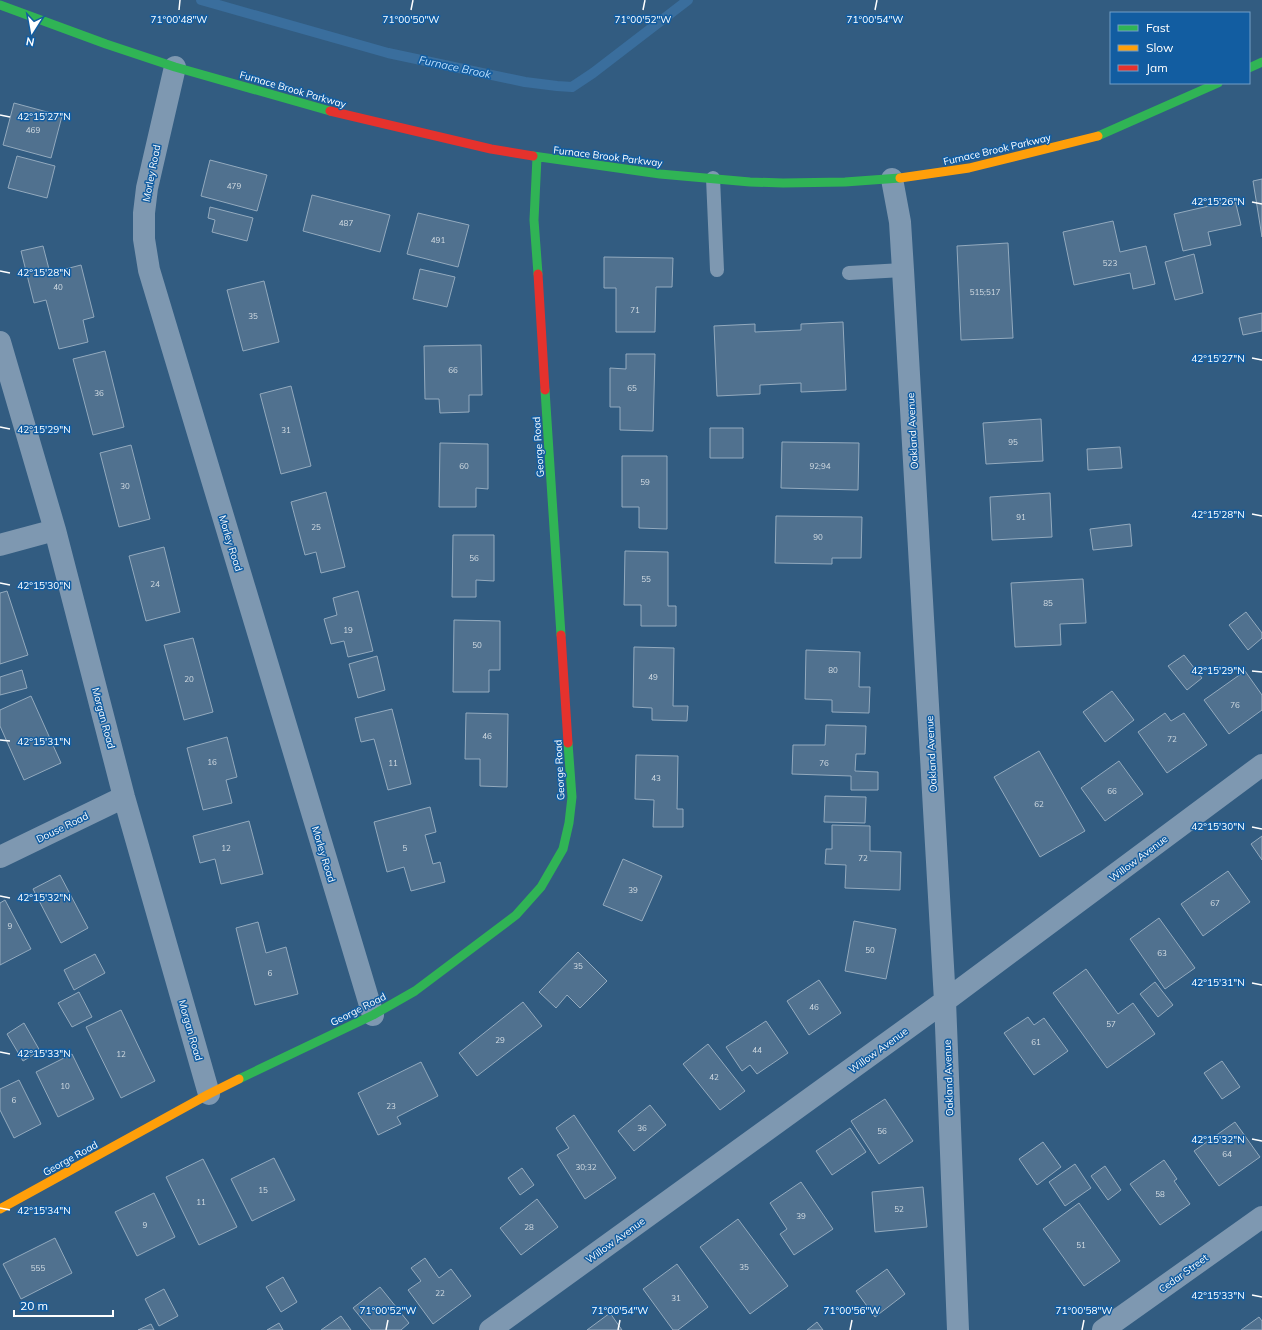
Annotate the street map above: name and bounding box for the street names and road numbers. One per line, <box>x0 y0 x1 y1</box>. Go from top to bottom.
street label: Furnace Brook Parkway <box>238 68 348 111</box>
street label: Furnace Brook Parkway <box>942 131 1053 168</box>
street label: Morley Road <box>140 143 163 203</box>
street label: Furnace Brook Parkway <box>553 143 664 170</box>
street label: Oakland Avenue <box>904 392 921 470</box>
street label: George Road <box>530 416 547 478</box>
street label: Morley Road <box>216 513 245 573</box>
street label: Morgan Road <box>89 686 118 750</box>
street label: Oakland Avenue <box>923 715 940 793</box>
street label: George Road <box>551 739 568 801</box>
street label: Douse Road <box>34 809 90 846</box>
street label: Morley Road <box>309 824 338 884</box>
street label: Willow Avenue <box>1106 832 1170 885</box>
street label: George Road <box>328 990 388 1029</box>
street label: Morgan Road <box>176 998 205 1062</box>
street label: Willow Avenue <box>846 1025 910 1076</box>
street label: Oakland Avenue <box>941 1039 956 1116</box>
street label: George Road <box>41 1138 100 1179</box>
street label: Willow Avenue <box>583 1215 647 1266</box>
street label: Cedar Street <box>1156 1251 1211 1296</box>

